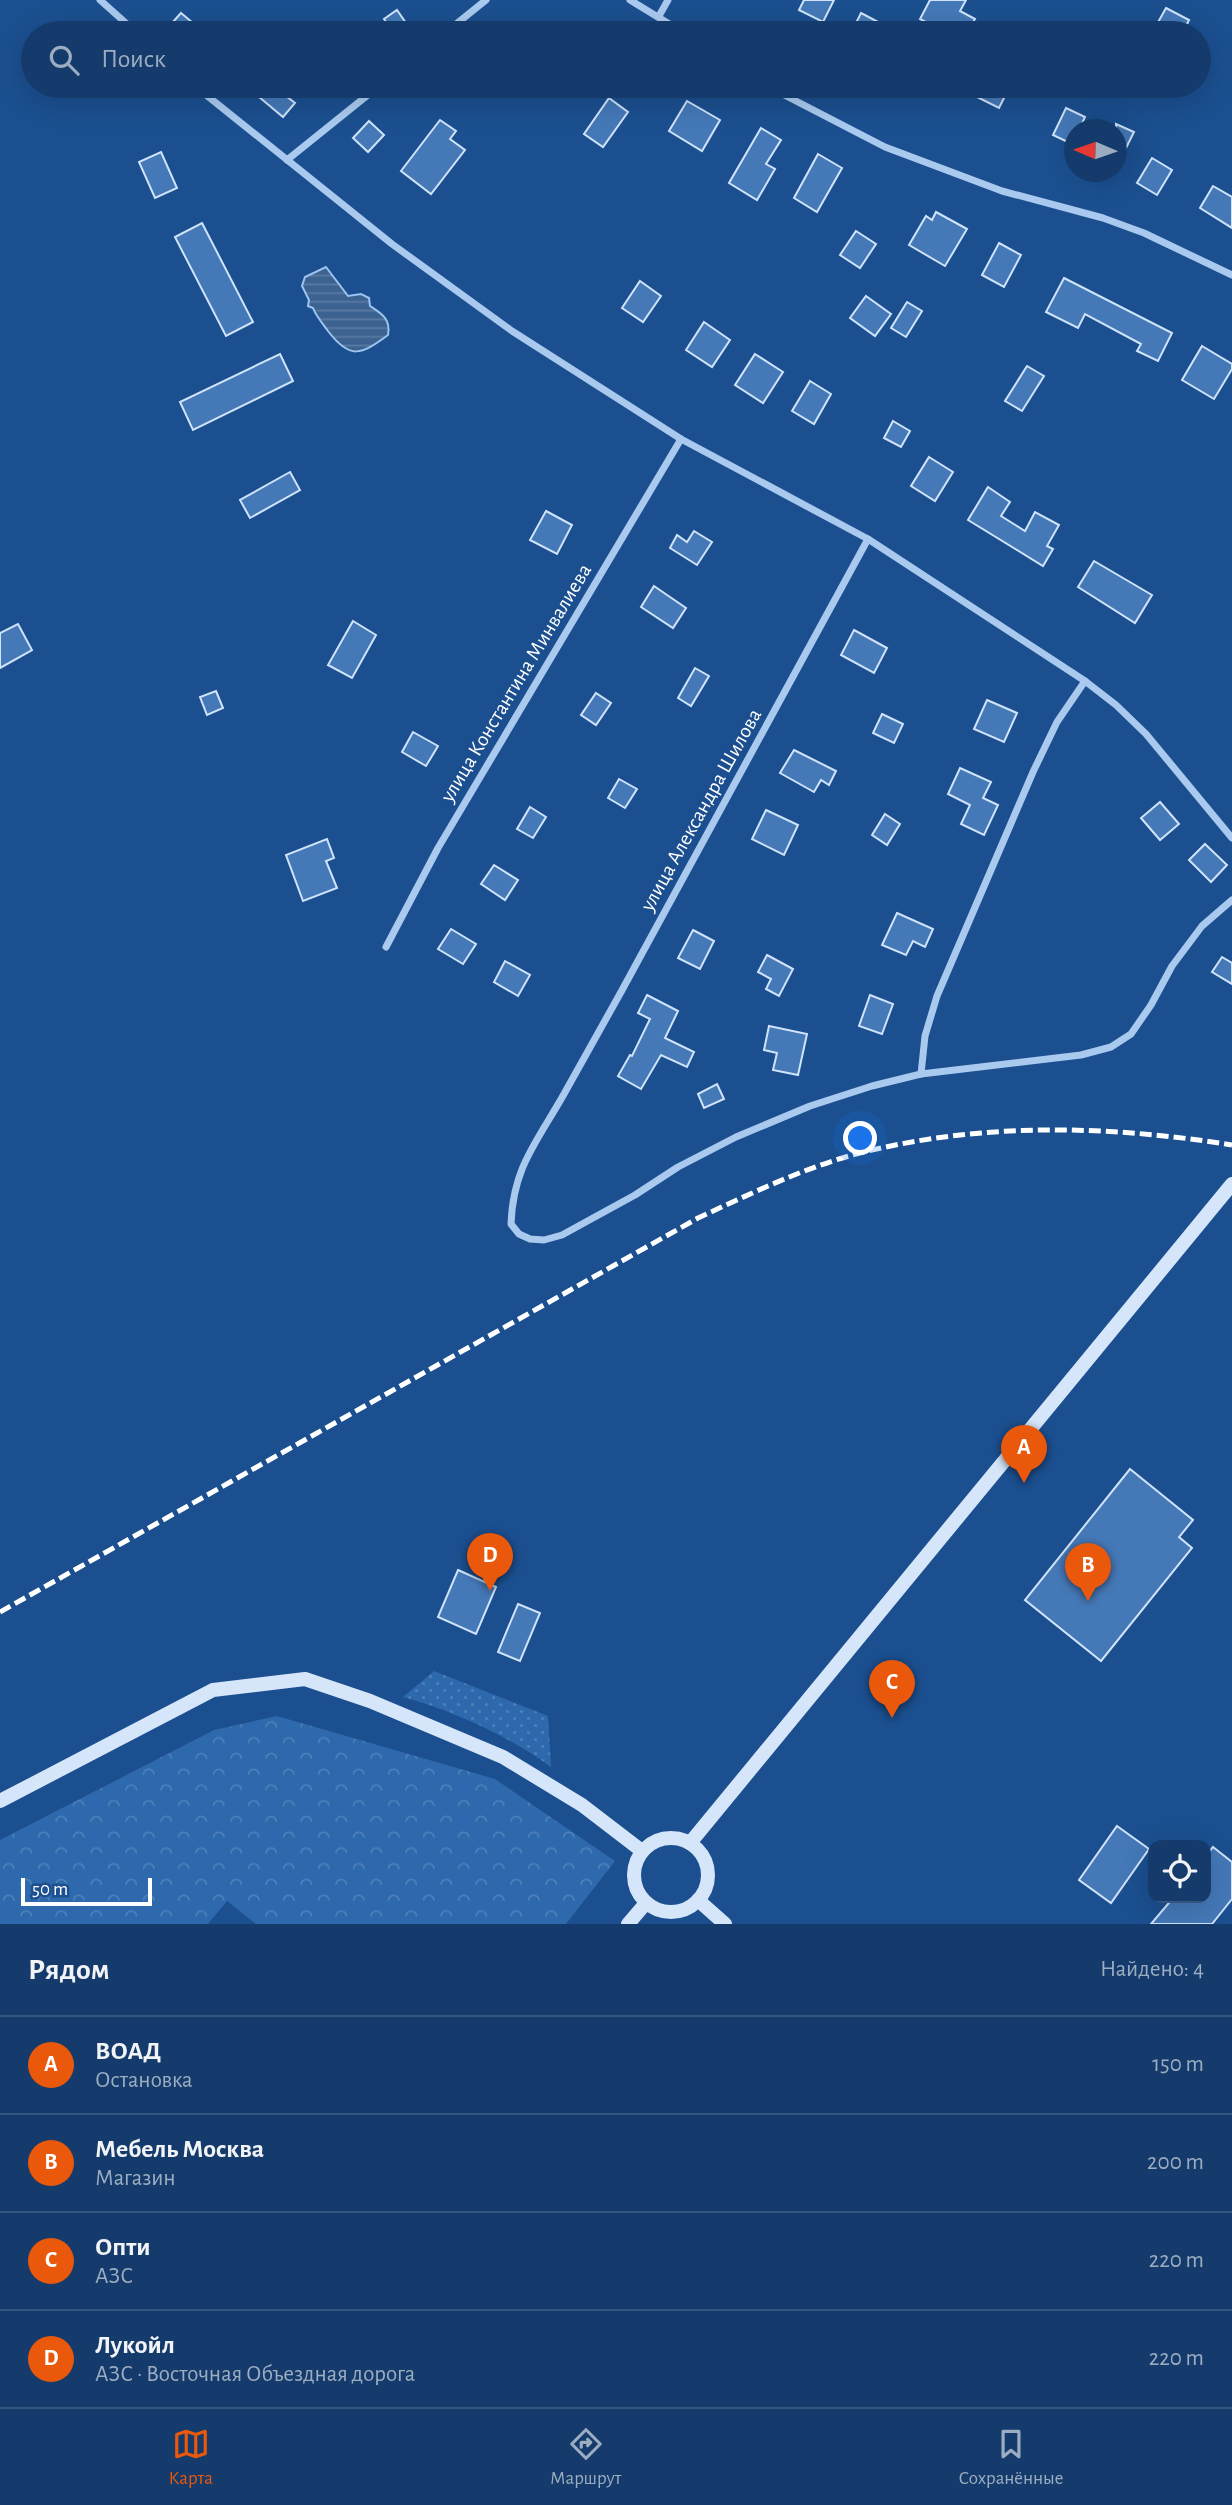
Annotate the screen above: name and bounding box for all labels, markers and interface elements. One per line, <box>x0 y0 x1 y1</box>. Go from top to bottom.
search box <box>21 21 1211 98</box>
icon: search <box>45 41 83 79</box>
text: Поиск <box>101 46 166 72</box>
north arrow <box>1064 119 1127 182</box>
street label: улица Константина Минвалиева <box>436 560 596 806</box>
street label: улица Александра Шилова <box>636 705 765 915</box>
your location <box>843 1121 877 1155</box>
pin: A <box>1001 1425 1047 1483</box>
pin: D <box>467 1533 513 1591</box>
pin: B <box>1065 1543 1111 1601</box>
pin: C <box>869 1660 915 1718</box>
map controls <box>1148 1840 1211 1903</box>
button: locate <box>1148 1840 1211 1903</box>
scale bar <box>21 1875 152 1907</box>
text: 50 m <box>32 1880 68 1899</box>
text: Рядом <box>28 1955 110 1985</box>
text: Найдено: 4 <box>1100 1958 1204 1981</box>
text: ВОАД <box>95 2038 161 2064</box>
text: A <box>44 2053 58 2076</box>
text: 150 m <box>1152 2053 1204 2076</box>
text: Остановка <box>95 2069 193 2092</box>
text: Мебель Москва <box>95 2136 264 2162</box>
text: B <box>44 2151 58 2174</box>
text: 200 m <box>1147 2151 1204 2174</box>
text: Магазин <box>95 2167 176 2190</box>
text: Опти <box>95 2234 151 2260</box>
text: C <box>45 2249 57 2272</box>
text: 220 m <box>1149 2249 1204 2272</box>
text: АЗС <box>95 2265 133 2288</box>
text: Лукойл <box>95 2332 175 2358</box>
text: D <box>43 2347 59 2370</box>
text: 220 m <box>1149 2347 1204 2370</box>
text: АЗС · Восточная Объездная дорога <box>95 2363 415 2386</box>
tab: Карта <box>169 2425 213 2490</box>
tab: Маршрут <box>550 2425 621 2490</box>
tab: Сохранённые <box>958 2425 1063 2490</box>

